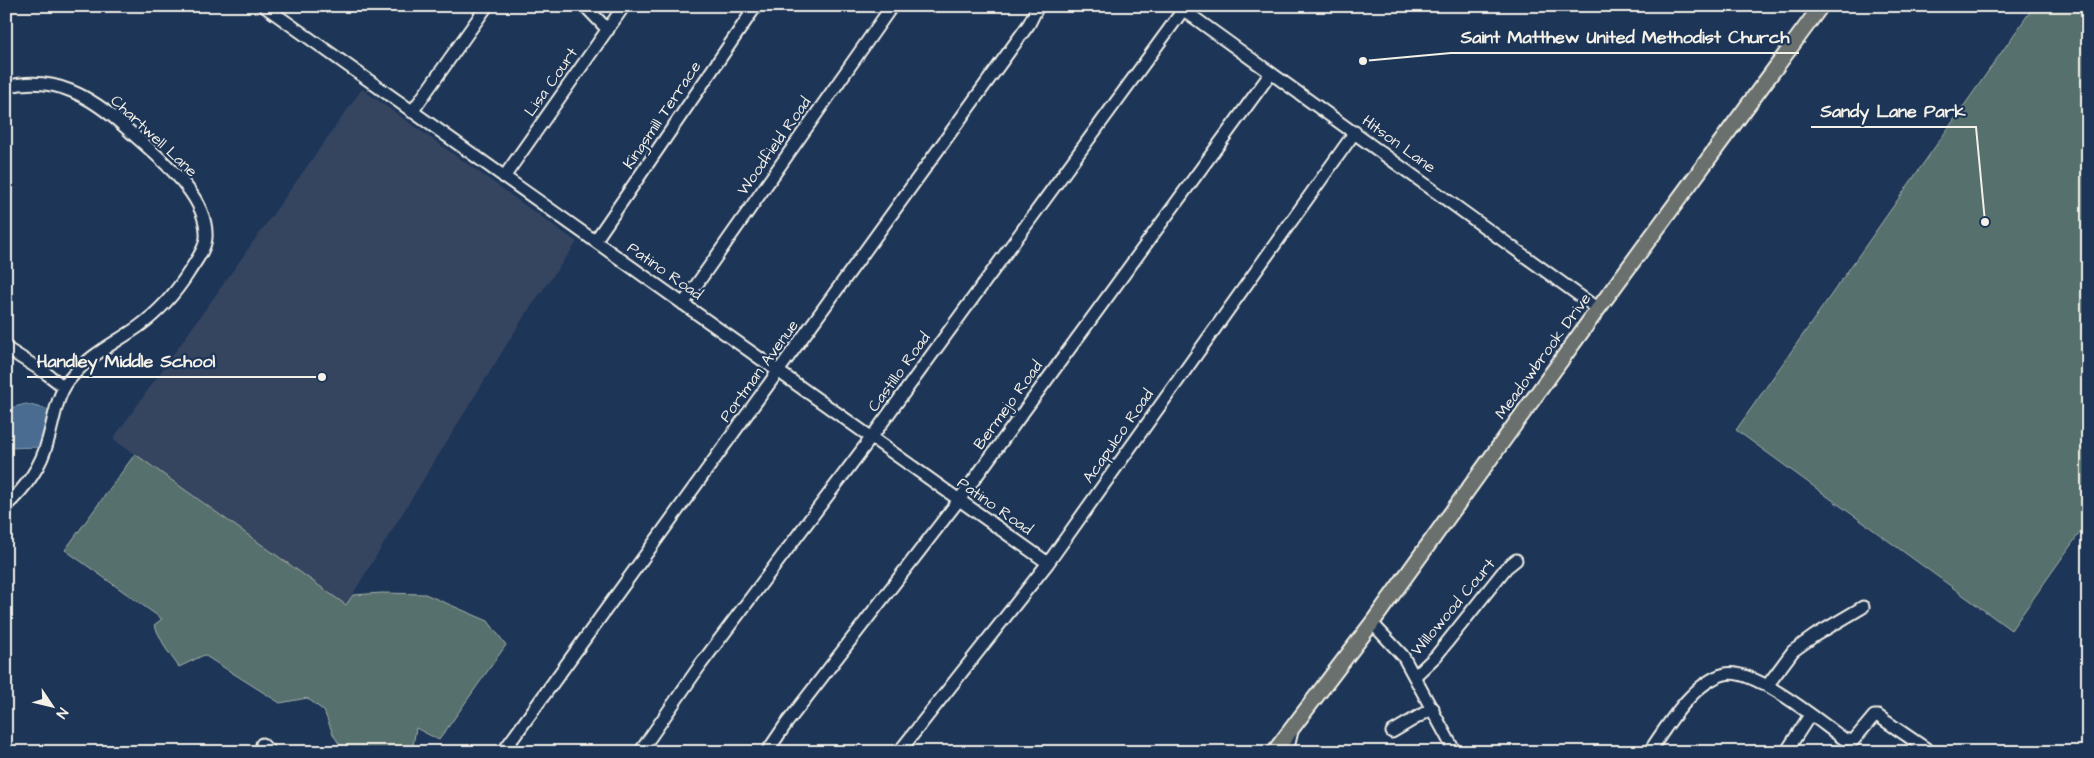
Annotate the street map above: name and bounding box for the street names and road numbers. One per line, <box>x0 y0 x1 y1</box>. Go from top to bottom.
street label: Lisa Court <box>519 43 583 121</box>
street label: Kingsmill Terrace <box>618 56 707 174</box>
street label: Chartwell Lane <box>106 90 203 182</box>
street label: Woodfield Road <box>732 92 816 200</box>
street label: Hitson Lane <box>1358 110 1440 178</box>
street label: Patino Road <box>623 237 707 305</box>
street label: Meadowbrook Drive <box>1490 288 1596 423</box>
street label: Portman Avenue <box>714 315 804 427</box>
street label: Castillo Road <box>863 328 935 416</box>
street label: Bermejo Road <box>968 356 1048 454</box>
street label: Acapulco Road <box>1077 384 1159 488</box>
street label: Patino Road <box>953 472 1037 540</box>
street label: Willowood Court <box>1406 553 1501 660</box>

